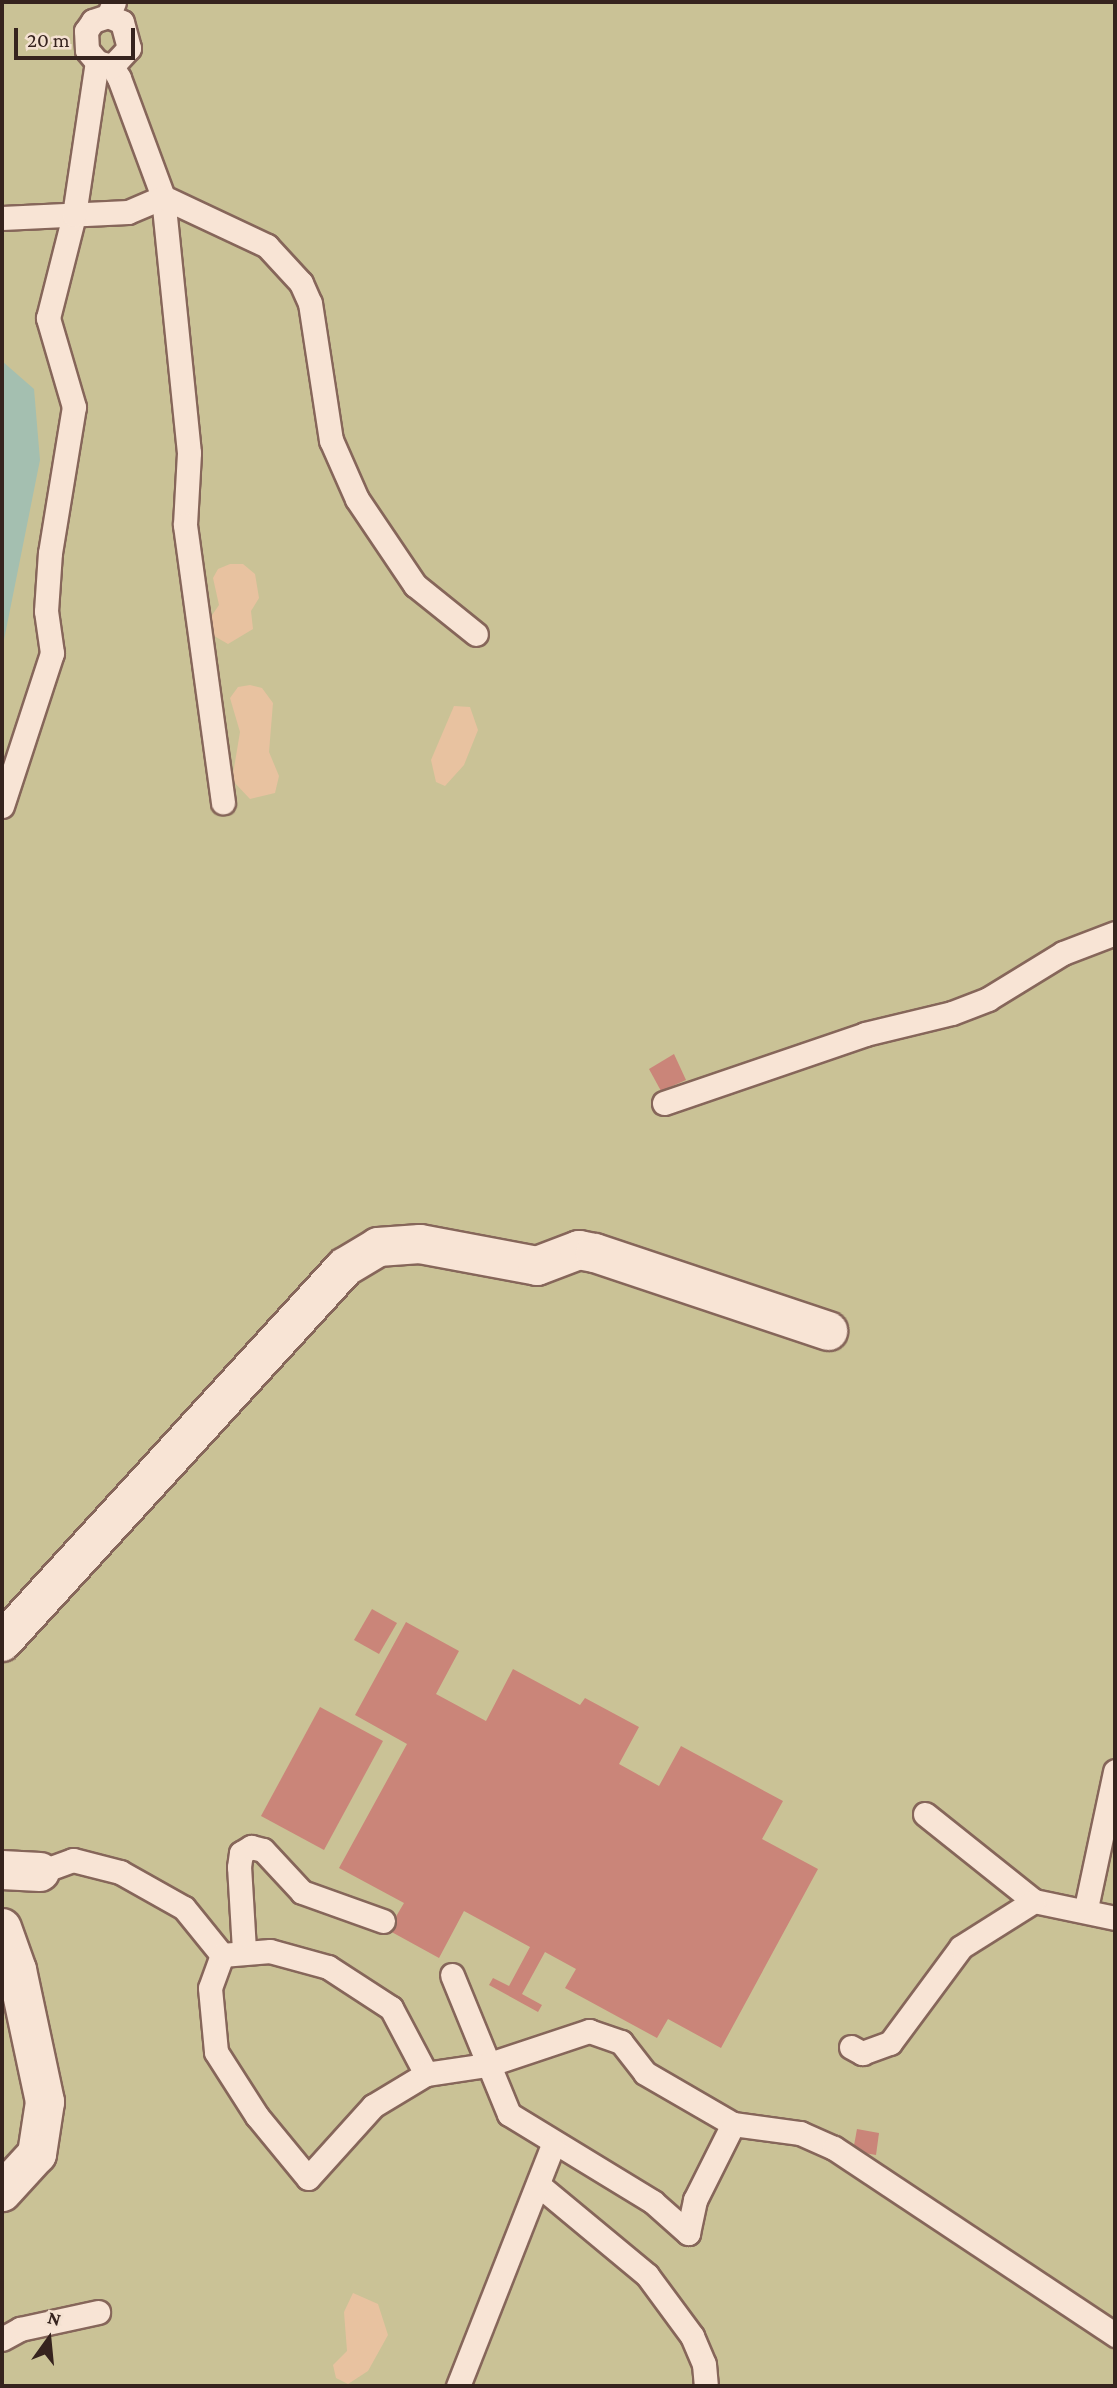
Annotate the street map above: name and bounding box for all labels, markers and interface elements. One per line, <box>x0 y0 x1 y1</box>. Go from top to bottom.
scale bar <box>18 14 138 58</box>
text: 20 m <box>27 28 70 52</box>
north arrow <box>14 2304 84 2374</box>
text: N <box>46 2306 64 2330</box>

